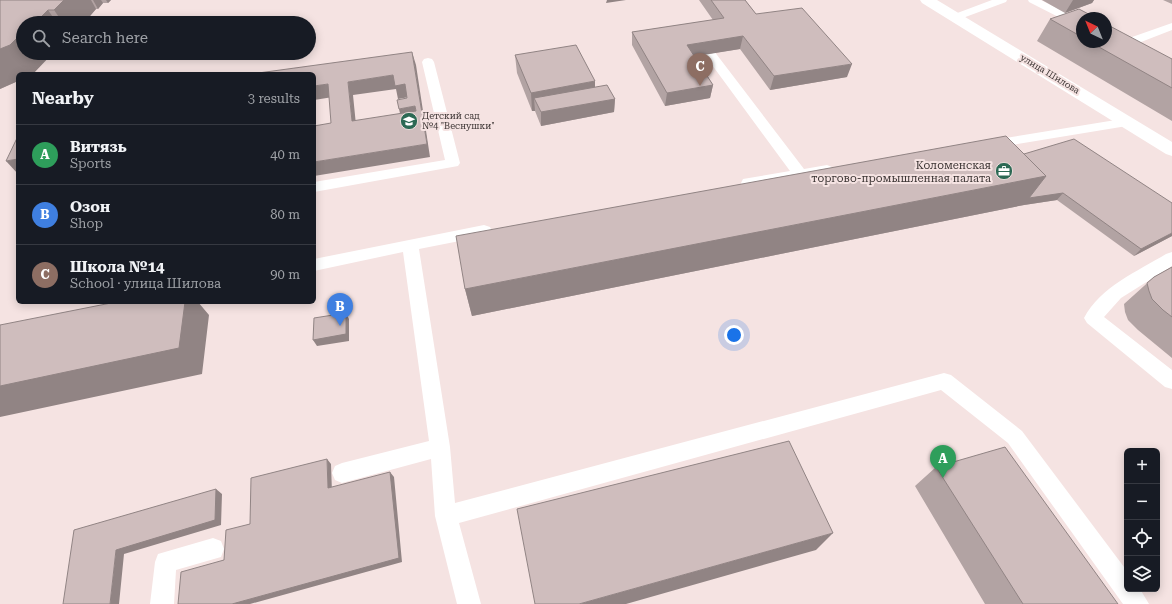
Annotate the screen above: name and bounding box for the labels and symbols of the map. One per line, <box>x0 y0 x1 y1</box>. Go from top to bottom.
north arrow <box>1076 12 1112 48</box>
street label: улица Шилова <box>1019 52 1082 96</box>
pin: C <box>687 53 713 86</box>
school or university icon: Детский сад №4 "Веснушки" <box>399 111 419 131</box>
place label: Детский сад №4 "Веснушки" <box>422 111 495 131</box>
place label: Коломенская торгово-промышленная палата <box>811 159 991 185</box>
office icon: Коломенская торгово-промышленная палата <box>994 161 1014 181</box>
pin: B <box>327 293 353 326</box>
your location <box>724 325 744 345</box>
pin: A <box>930 445 956 478</box>

